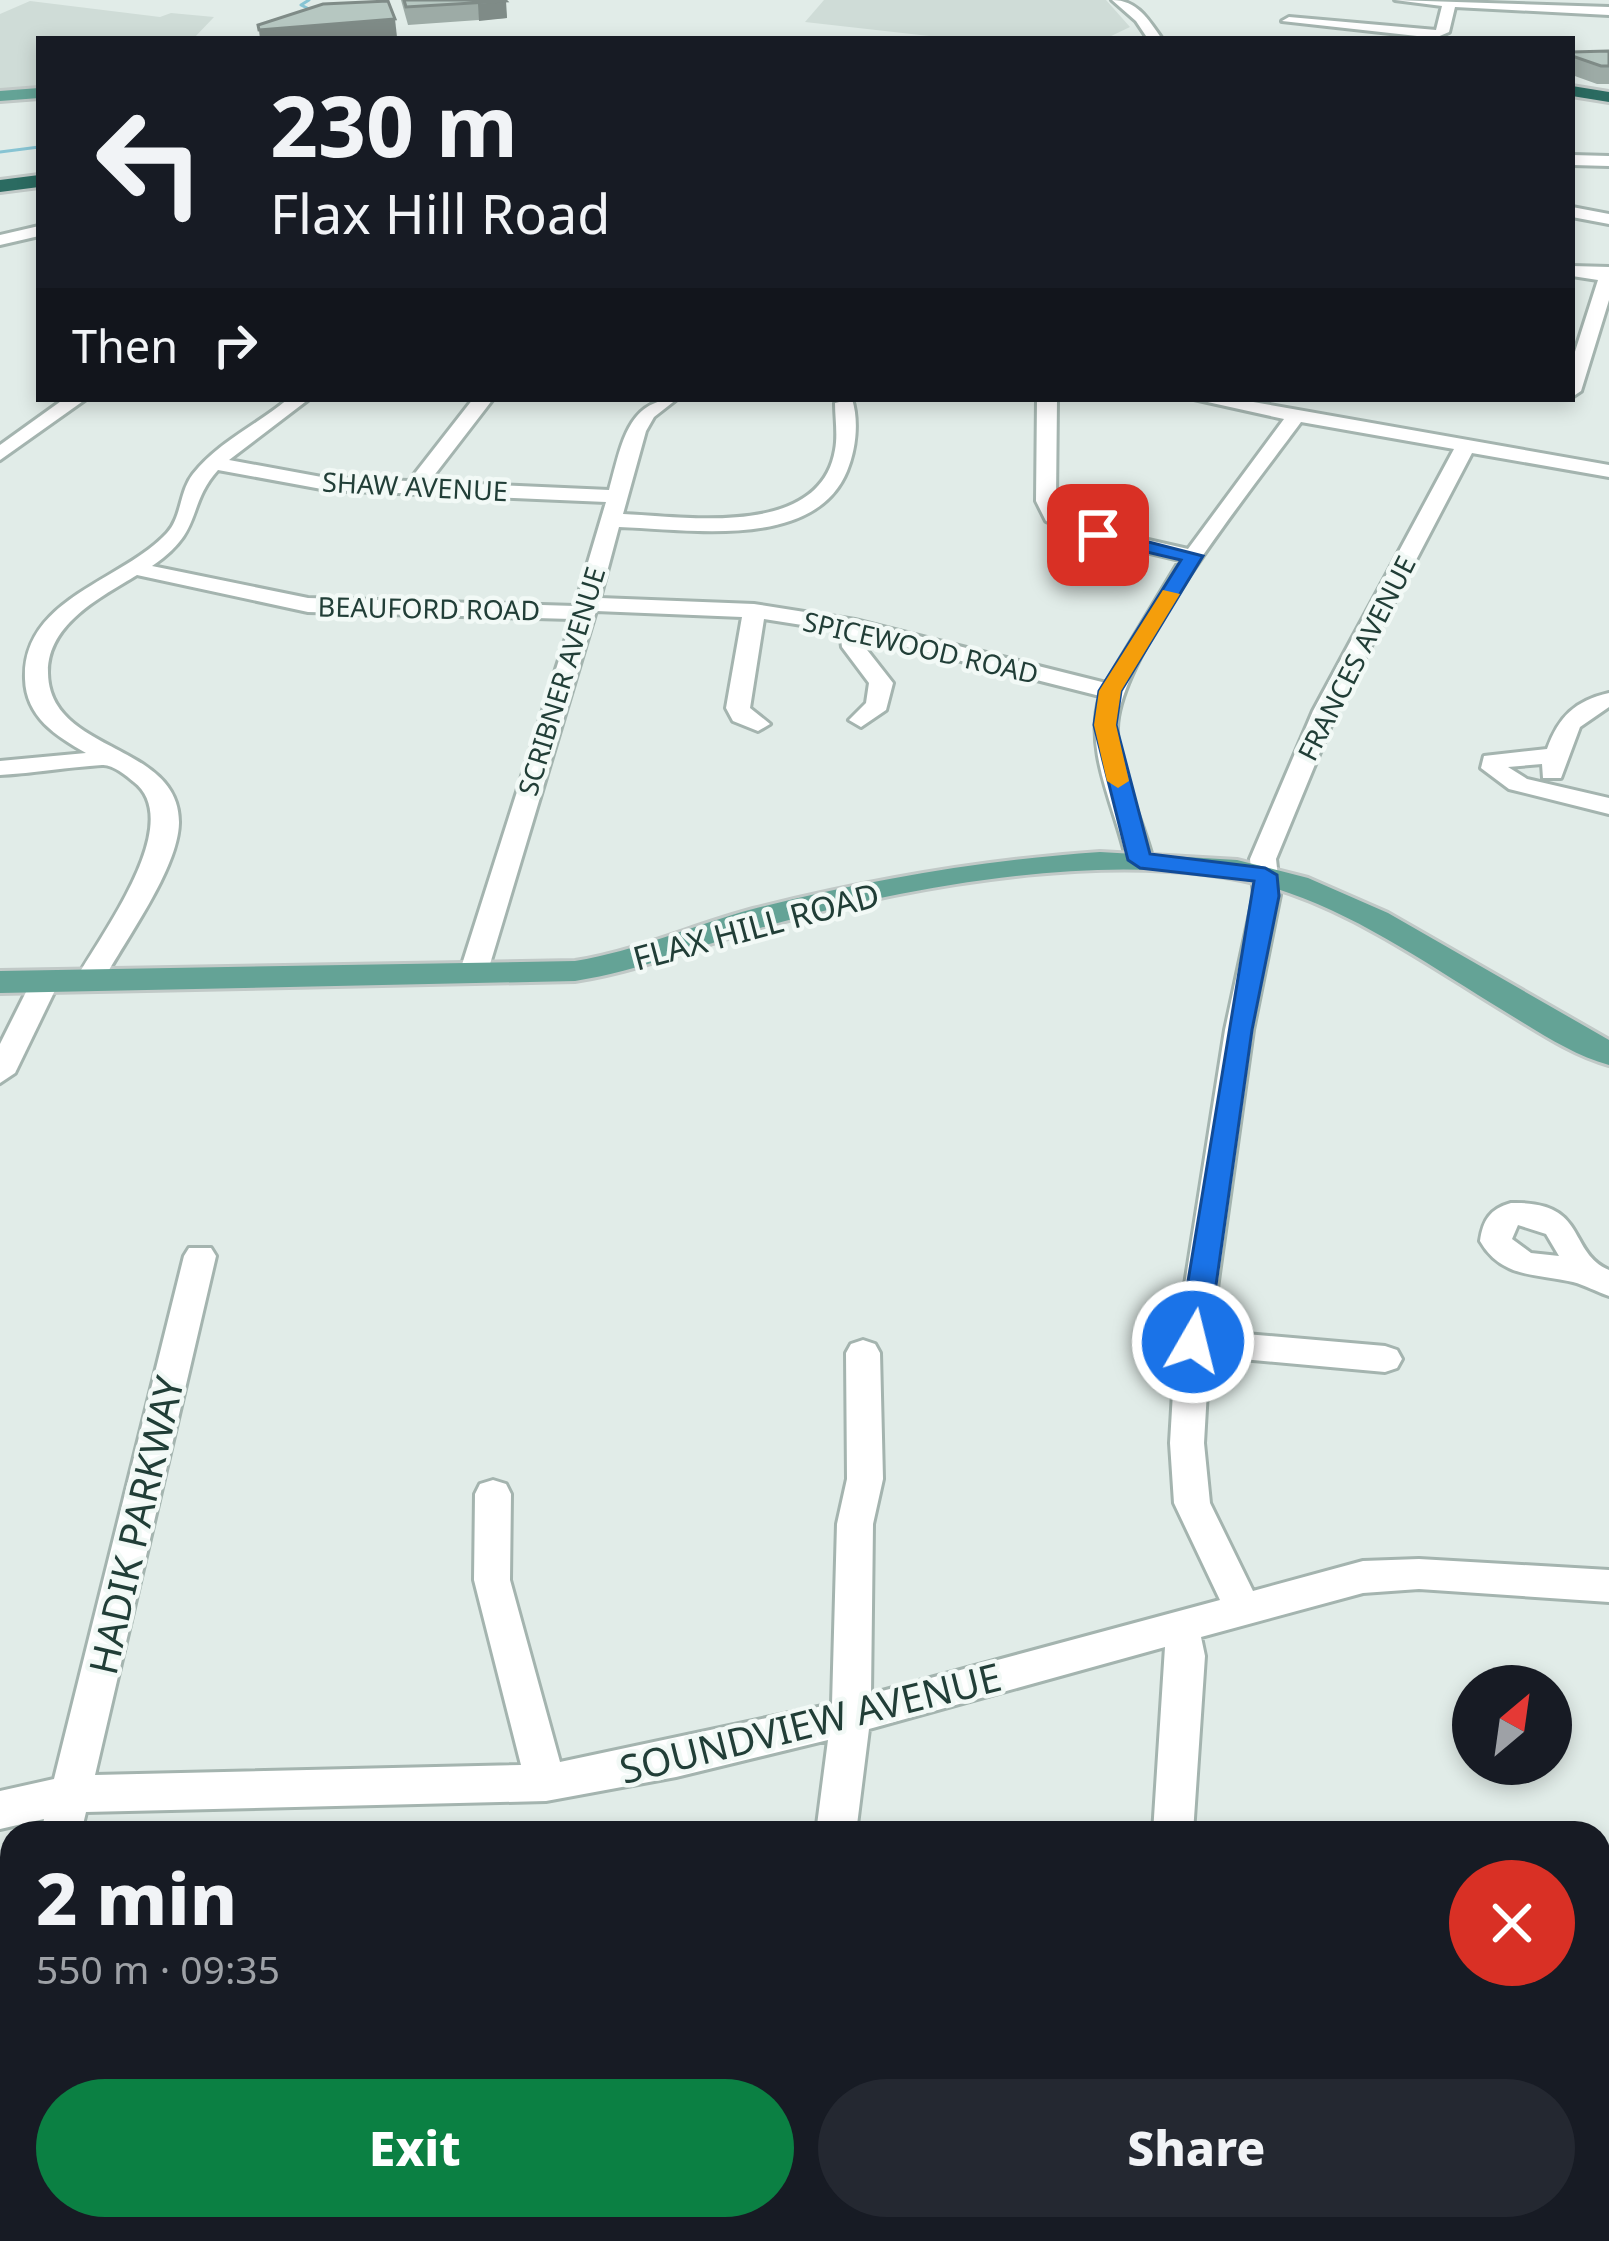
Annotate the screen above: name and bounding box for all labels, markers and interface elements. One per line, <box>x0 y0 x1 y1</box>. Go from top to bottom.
text: 230 m <box>270 67 518 182</box>
icon: left <box>72 84 228 240</box>
text: Flax Hill Road <box>270 176 610 250</box>
icon: right <box>202 312 268 378</box>
text: Then <box>72 315 178 376</box>
street label: SHAW AVENUE <box>321 463 509 509</box>
pin <box>1047 484 1149 586</box>
icon: arrive <box>1065 502 1131 568</box>
street label: FRANCES AVENUE <box>1288 549 1424 767</box>
street label: SCRIBNER AVENUE <box>509 562 613 800</box>
street label: BEAUFORD ROAD <box>317 588 541 628</box>
street label: SPICEWOOD ROAD <box>800 602 1042 692</box>
street label: FLAX HILL ROAD <box>628 872 884 980</box>
position arrow <box>1130 1279 1256 1405</box>
street label: HADIK PARKWAY <box>75 1370 195 1679</box>
street label: SOUNDVIEW AVENUE <box>614 1649 1006 1795</box>
north arrow <box>1452 1665 1572 1785</box>
map controls <box>1452 1665 1572 1785</box>
text: 2 min <box>36 1848 237 1946</box>
button: close <box>1449 1860 1575 1986</box>
text: 550 m · 09:35 <box>36 1942 280 1995</box>
button: Exit <box>36 2079 794 2217</box>
button: Share <box>818 2079 1575 2217</box>

